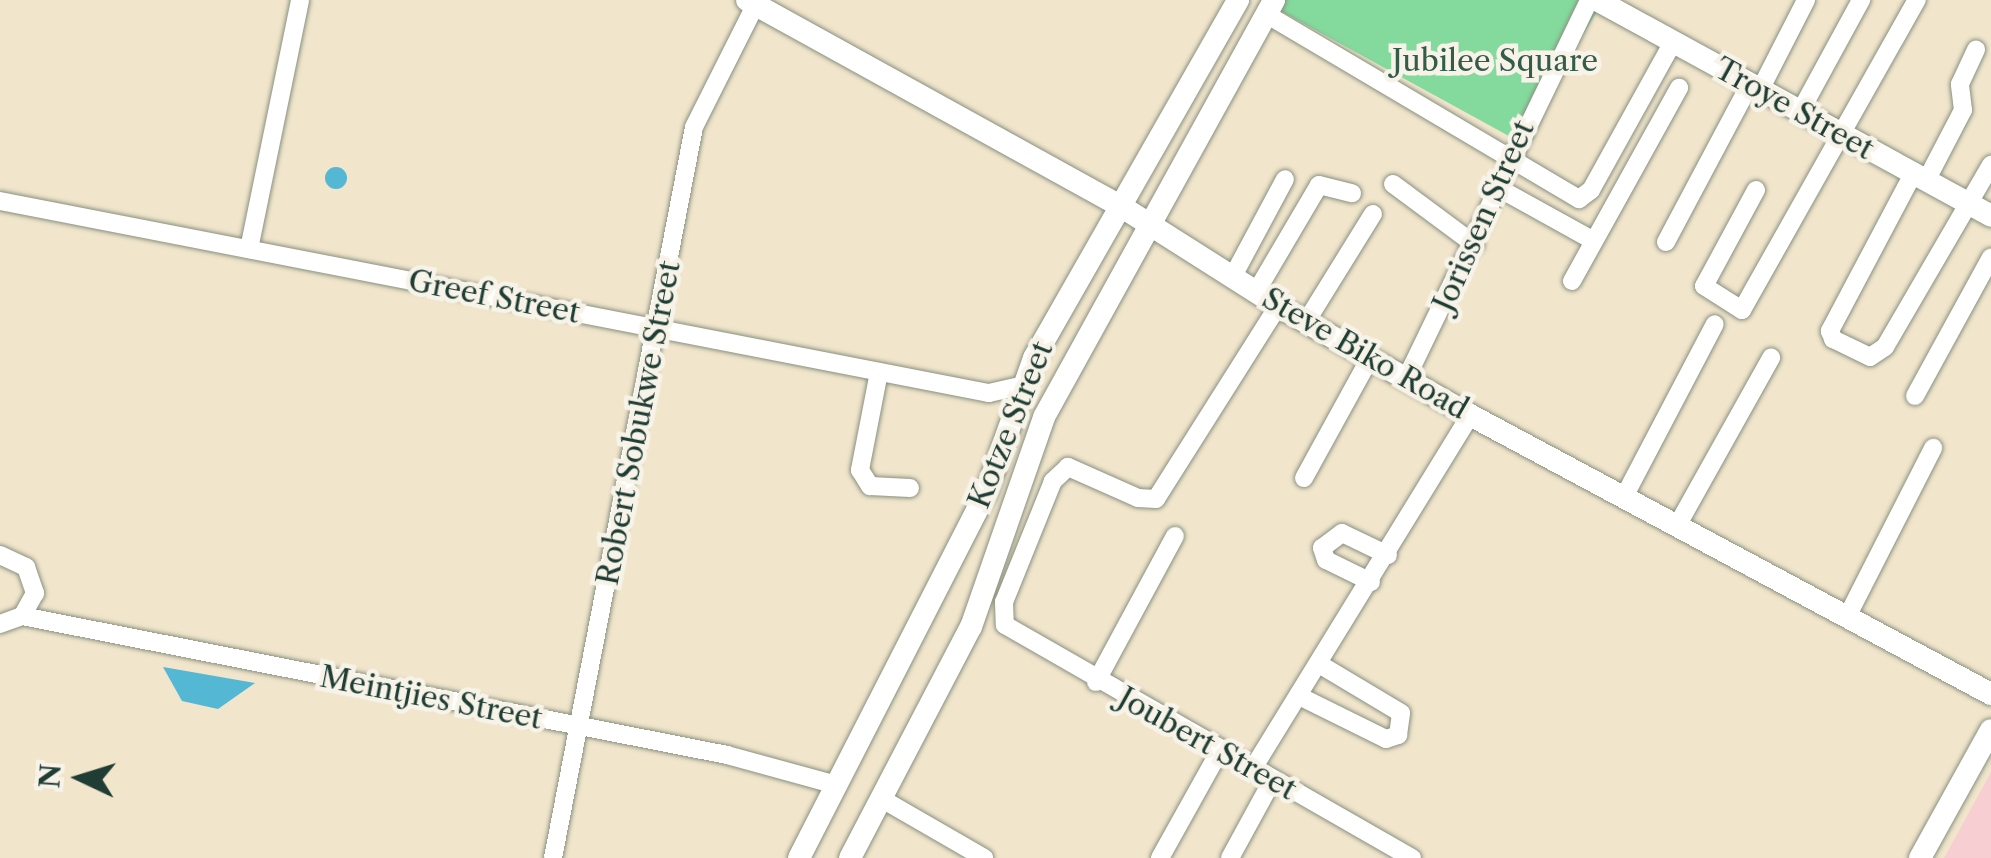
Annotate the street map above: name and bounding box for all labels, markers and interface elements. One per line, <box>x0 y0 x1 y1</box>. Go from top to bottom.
park label: Jubilee Square <box>1392 43 1598 79</box>
street label: Troye Street <box>1708 51 1880 167</box>
street label: Jorissen Street <box>1426 115 1542 317</box>
street label: Robert Sobukwe Street <box>590 258 688 588</box>
street label: Greef Street <box>405 263 583 331</box>
street label: Steve Biko Road <box>1256 280 1474 428</box>
street label: Kotze Street <box>961 336 1061 514</box>
street label: Meintjies Street <box>317 659 545 737</box>
street label: Joubert Street <box>1112 680 1302 808</box>
north arrow <box>30 728 130 828</box>
text: N <box>32 763 68 789</box>

